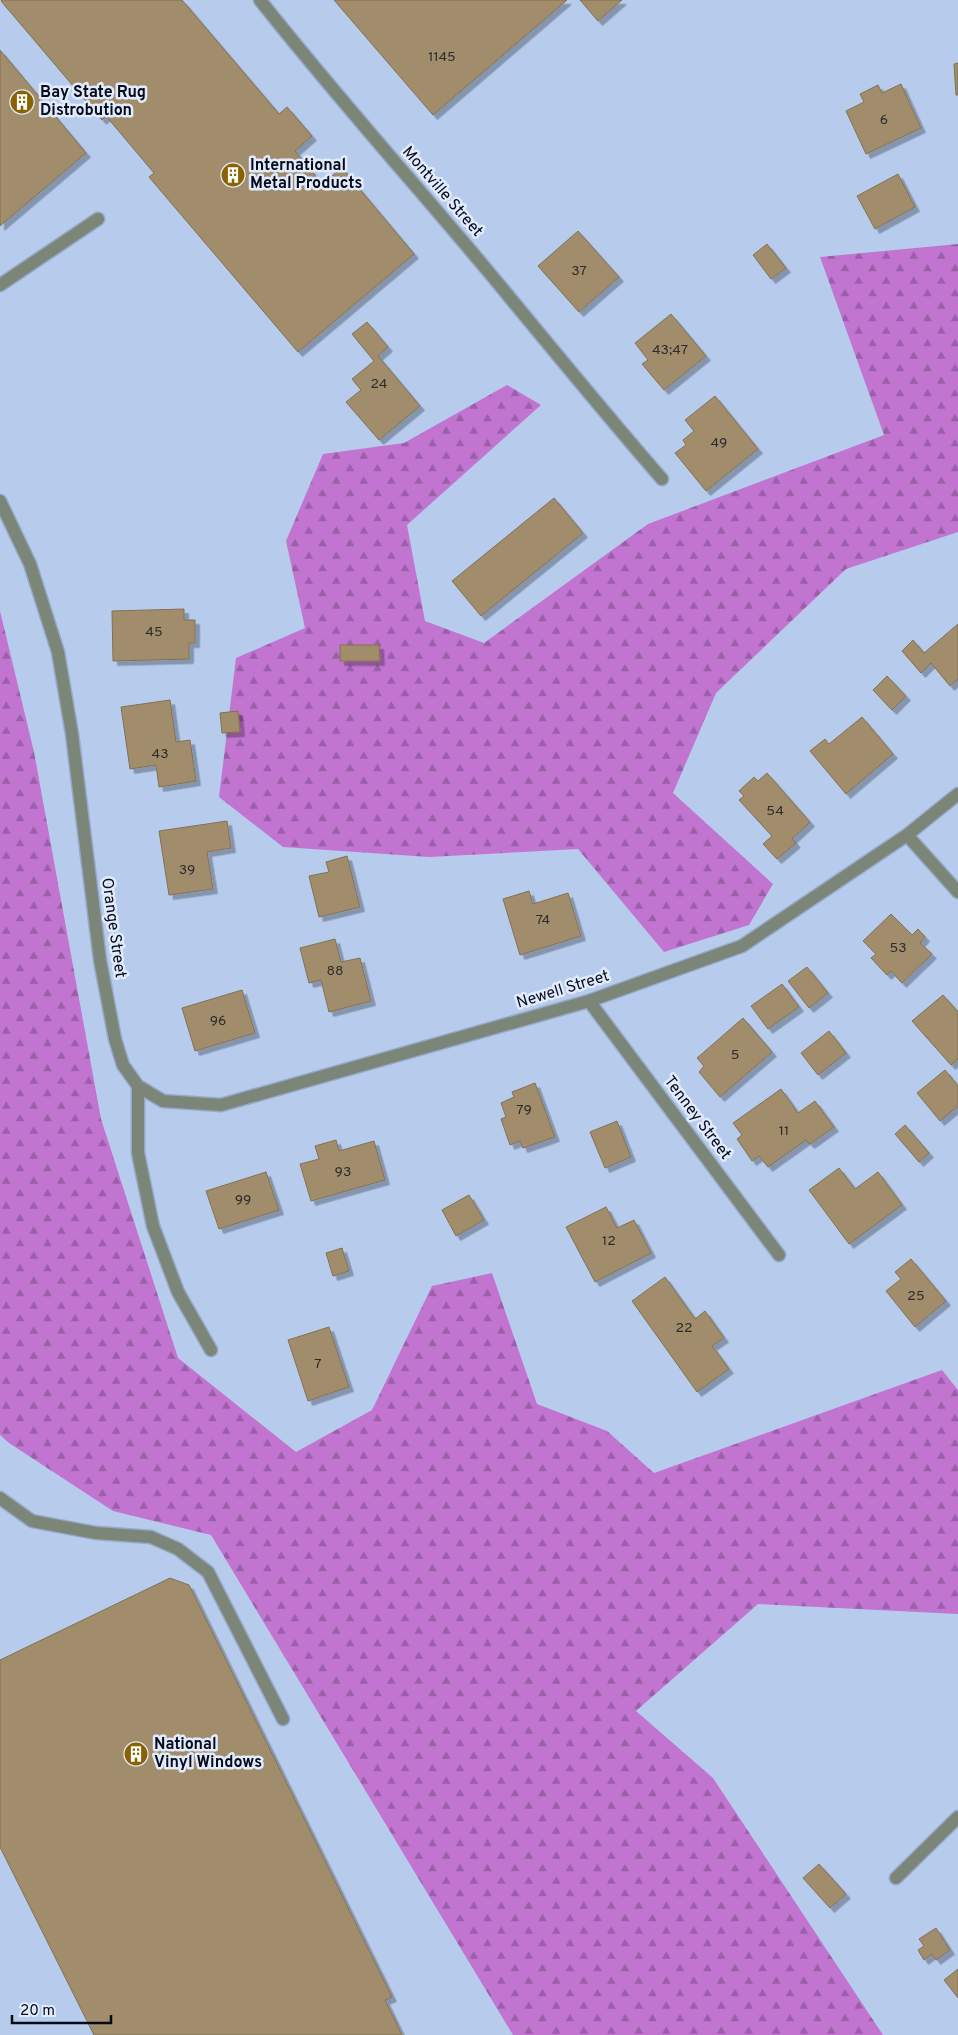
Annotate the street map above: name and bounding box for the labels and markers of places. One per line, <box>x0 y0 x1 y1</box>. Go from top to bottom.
place label: Bay State Rug Distrobution <box>40 83 146 121</box>
building icon: Bay State Rug Distrobution <box>9 89 35 115</box>
place label: International Metal Products <box>250 156 362 194</box>
building icon: International Metal Products <box>220 162 246 188</box>
place label: National Vinyl Windows <box>154 1735 262 1773</box>
building icon: National Vinyl Windows <box>123 1741 149 1767</box>

